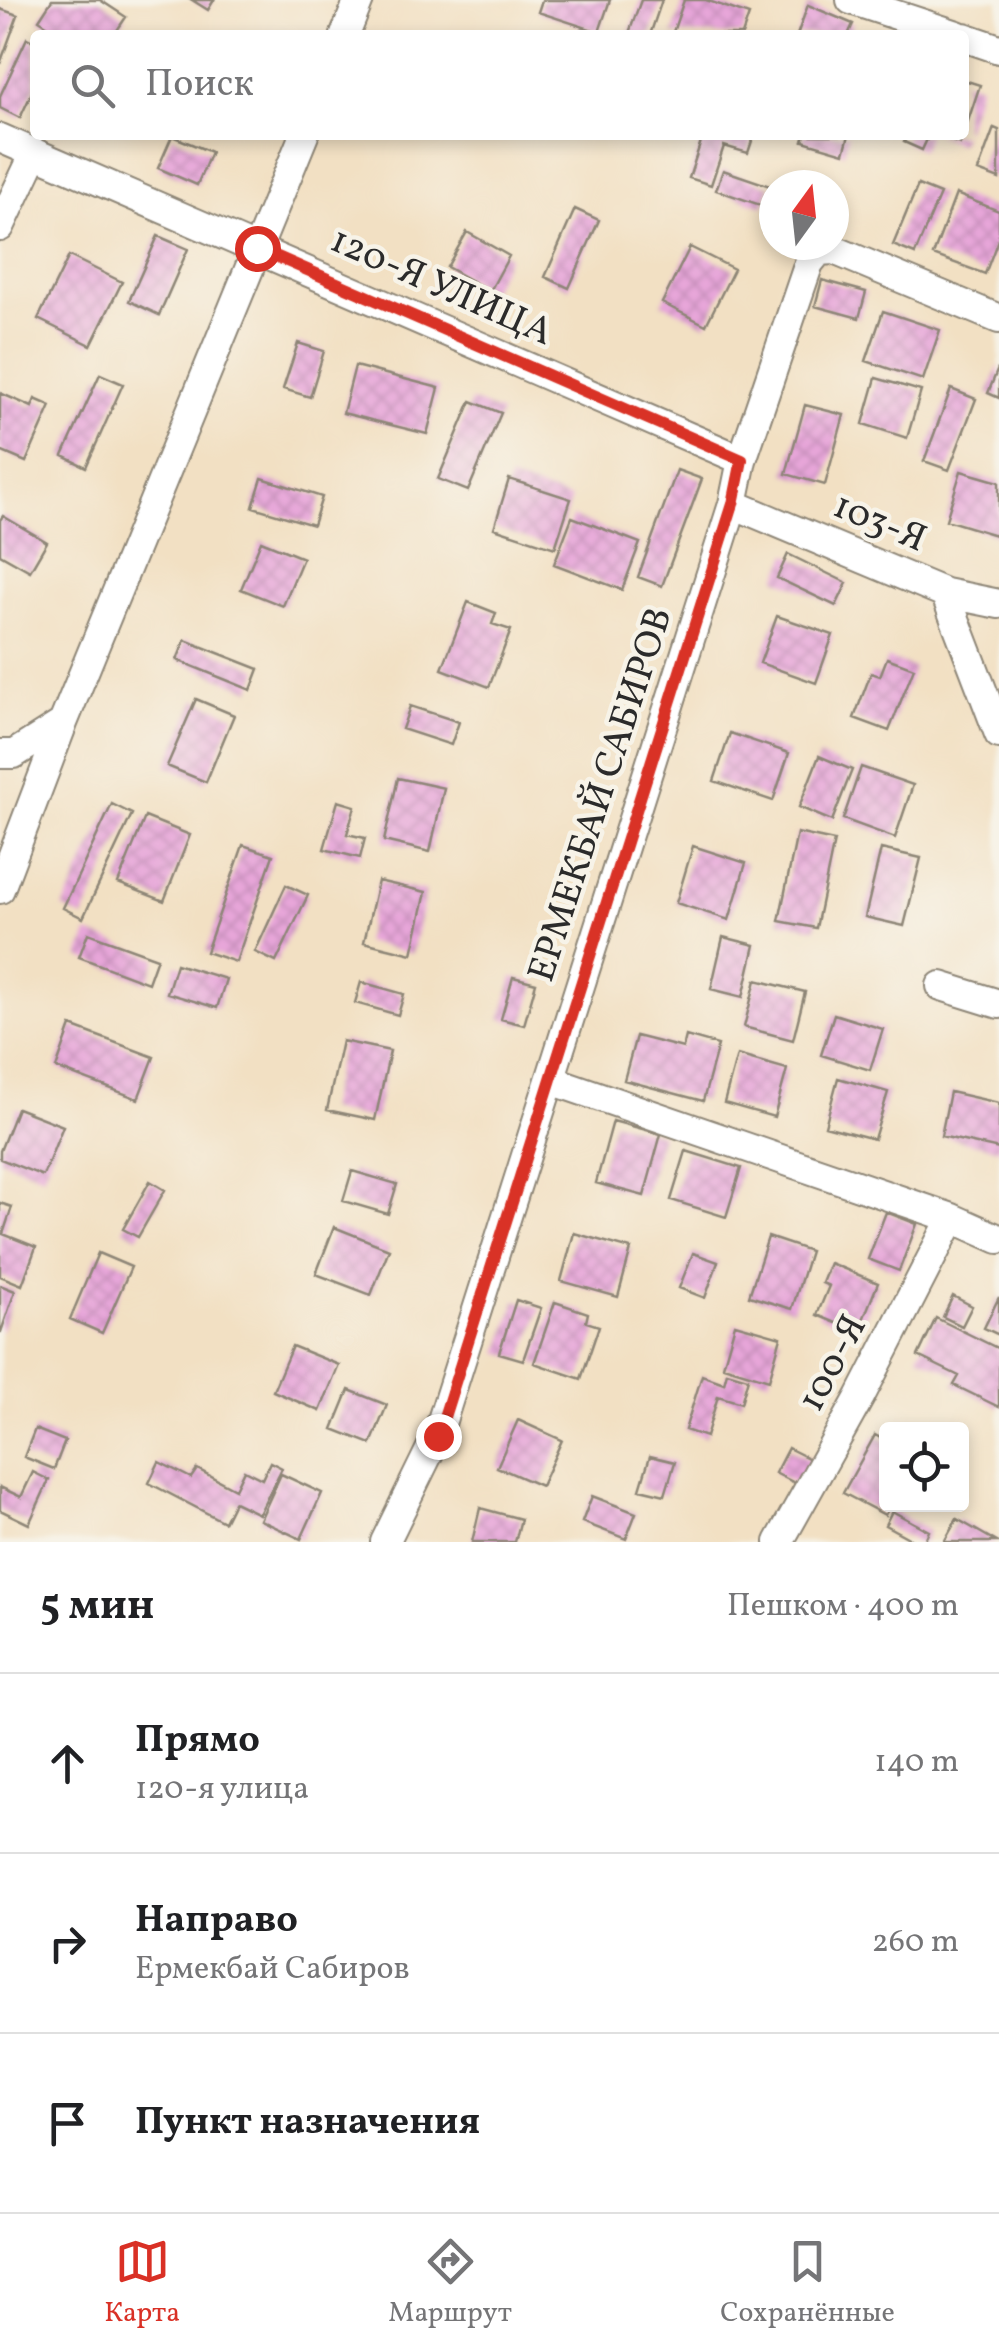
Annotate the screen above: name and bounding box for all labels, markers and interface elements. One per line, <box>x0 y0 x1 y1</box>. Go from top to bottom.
search box <box>30 30 969 140</box>
icon: search <box>65 58 120 113</box>
text: Поиск <box>145 59 254 112</box>
north arrow <box>759 170 849 260</box>
street label: 120-Я УЛИЦА <box>321 215 561 361</box>
route start <box>235 226 281 272</box>
street label: 103-Я <box>824 481 934 567</box>
street label: ЕРМЕКБАЙ САБИРОВ <box>516 601 688 989</box>
street label: 100-Я <box>786 1306 882 1422</box>
route end <box>416 1414 462 1460</box>
map controls <box>879 1422 969 1512</box>
button: locate <box>879 1422 969 1512</box>
text: 5 мин <box>40 1578 154 1637</box>
text: Пешком · 400 m <box>727 1585 959 1629</box>
text: Прямо <box>135 1715 260 1768</box>
icon: ahead <box>40 1736 95 1791</box>
text: 140 m <box>874 1741 959 1785</box>
text: 120-я улица <box>135 1768 309 1812</box>
text: Направо <box>135 1895 298 1948</box>
icon: right <box>40 1916 95 1971</box>
text: 260 m <box>872 1921 959 1965</box>
text: Ермекбай Сабиров <box>135 1948 410 1992</box>
icon: arrive <box>40 2096 95 2151</box>
text: Пункт назначения <box>135 2097 480 2150</box>
tab: Карта <box>104 2234 180 2333</box>
tab: Маршрут <box>388 2234 512 2333</box>
tab: Сохранённые <box>720 2234 895 2333</box>

